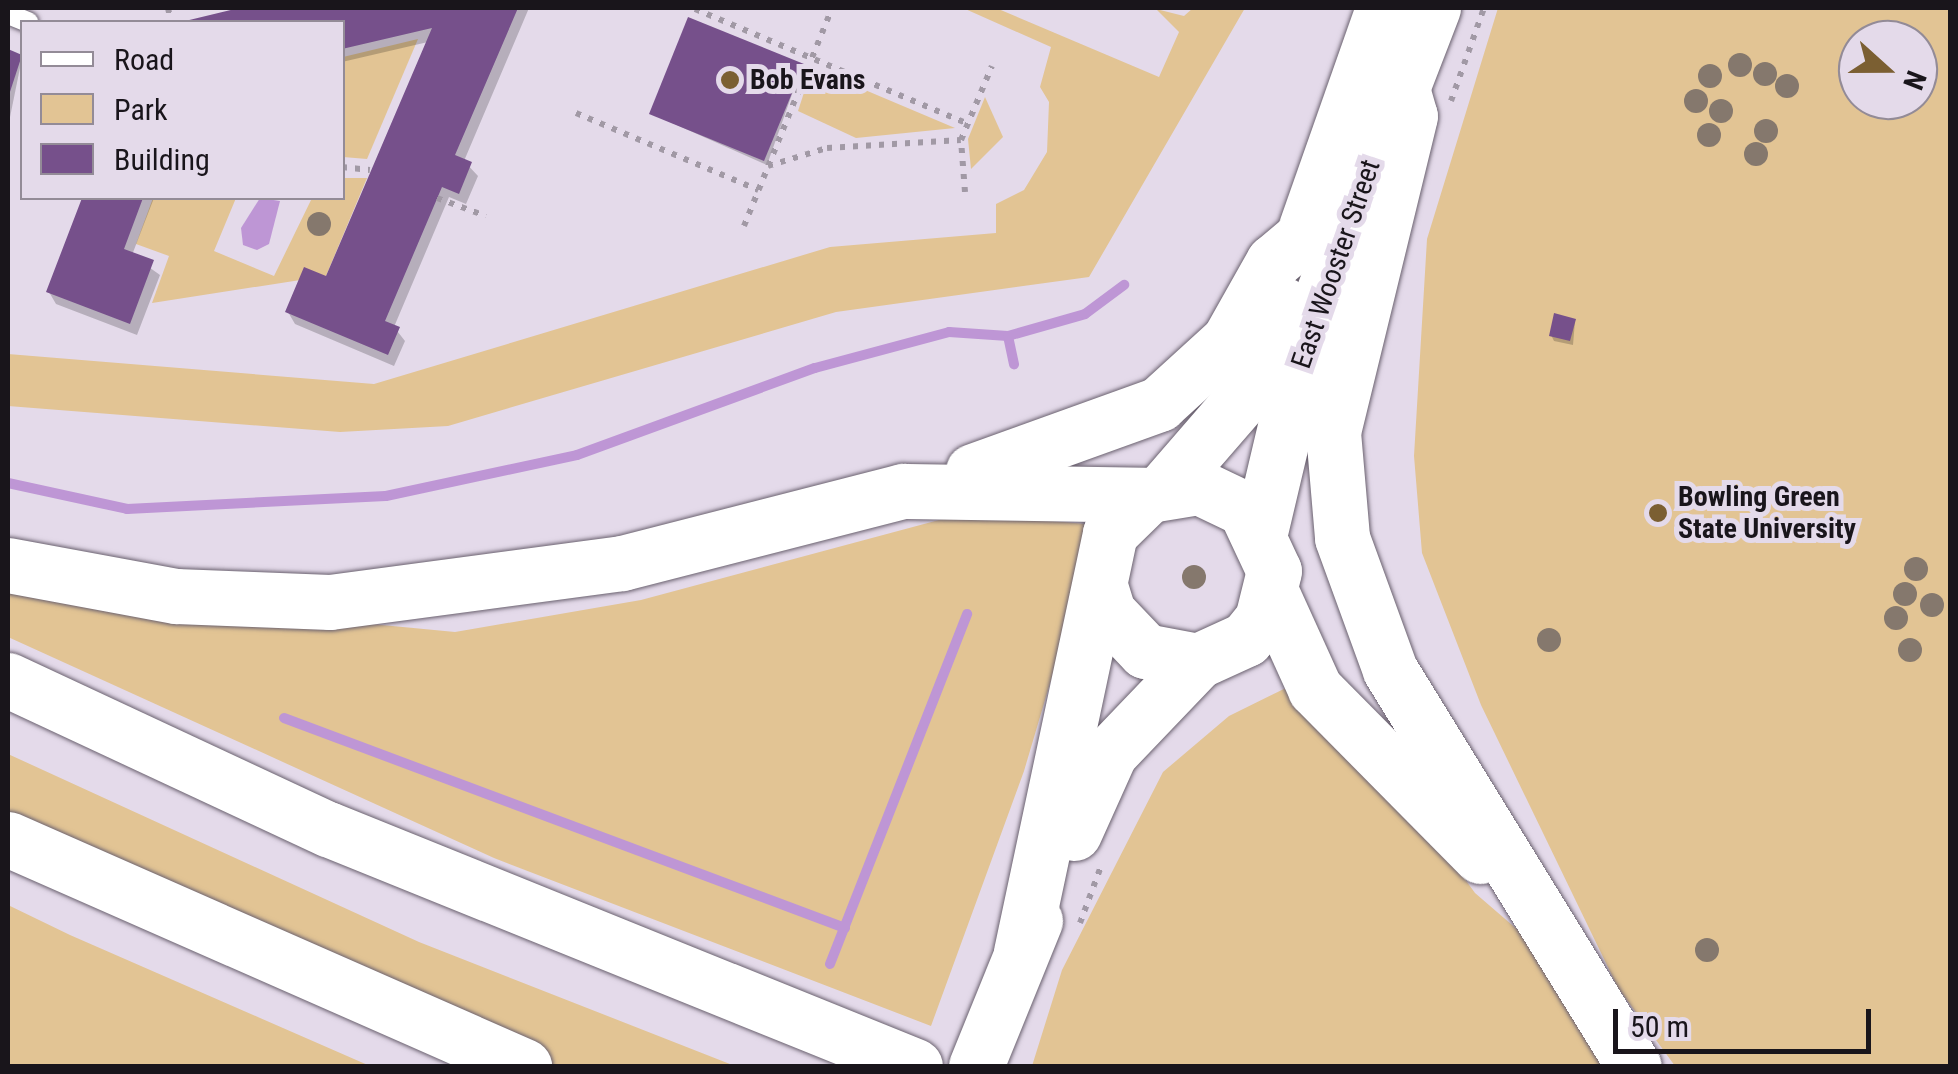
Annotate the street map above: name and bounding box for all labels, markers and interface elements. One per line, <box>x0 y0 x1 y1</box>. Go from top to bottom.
legend <box>20 20 345 200</box>
north arrow <box>1838 20 1938 120</box>
text: Road <box>114 42 174 77</box>
place label: Bob Evans <box>750 63 865 97</box>
text: N <box>1896 66 1933 94</box>
marker: Bob Evans <box>719 69 741 91</box>
text: Park <box>114 92 168 127</box>
text: Building <box>114 142 210 177</box>
street label: East Wooster Street <box>1285 155 1387 373</box>
place label: Bowling Green State University <box>1678 480 1856 546</box>
marker: Bowling Green State University <box>1647 502 1669 524</box>
scale bar <box>1618 989 1876 1051</box>
text: 50 m <box>1630 1009 1689 1044</box>

